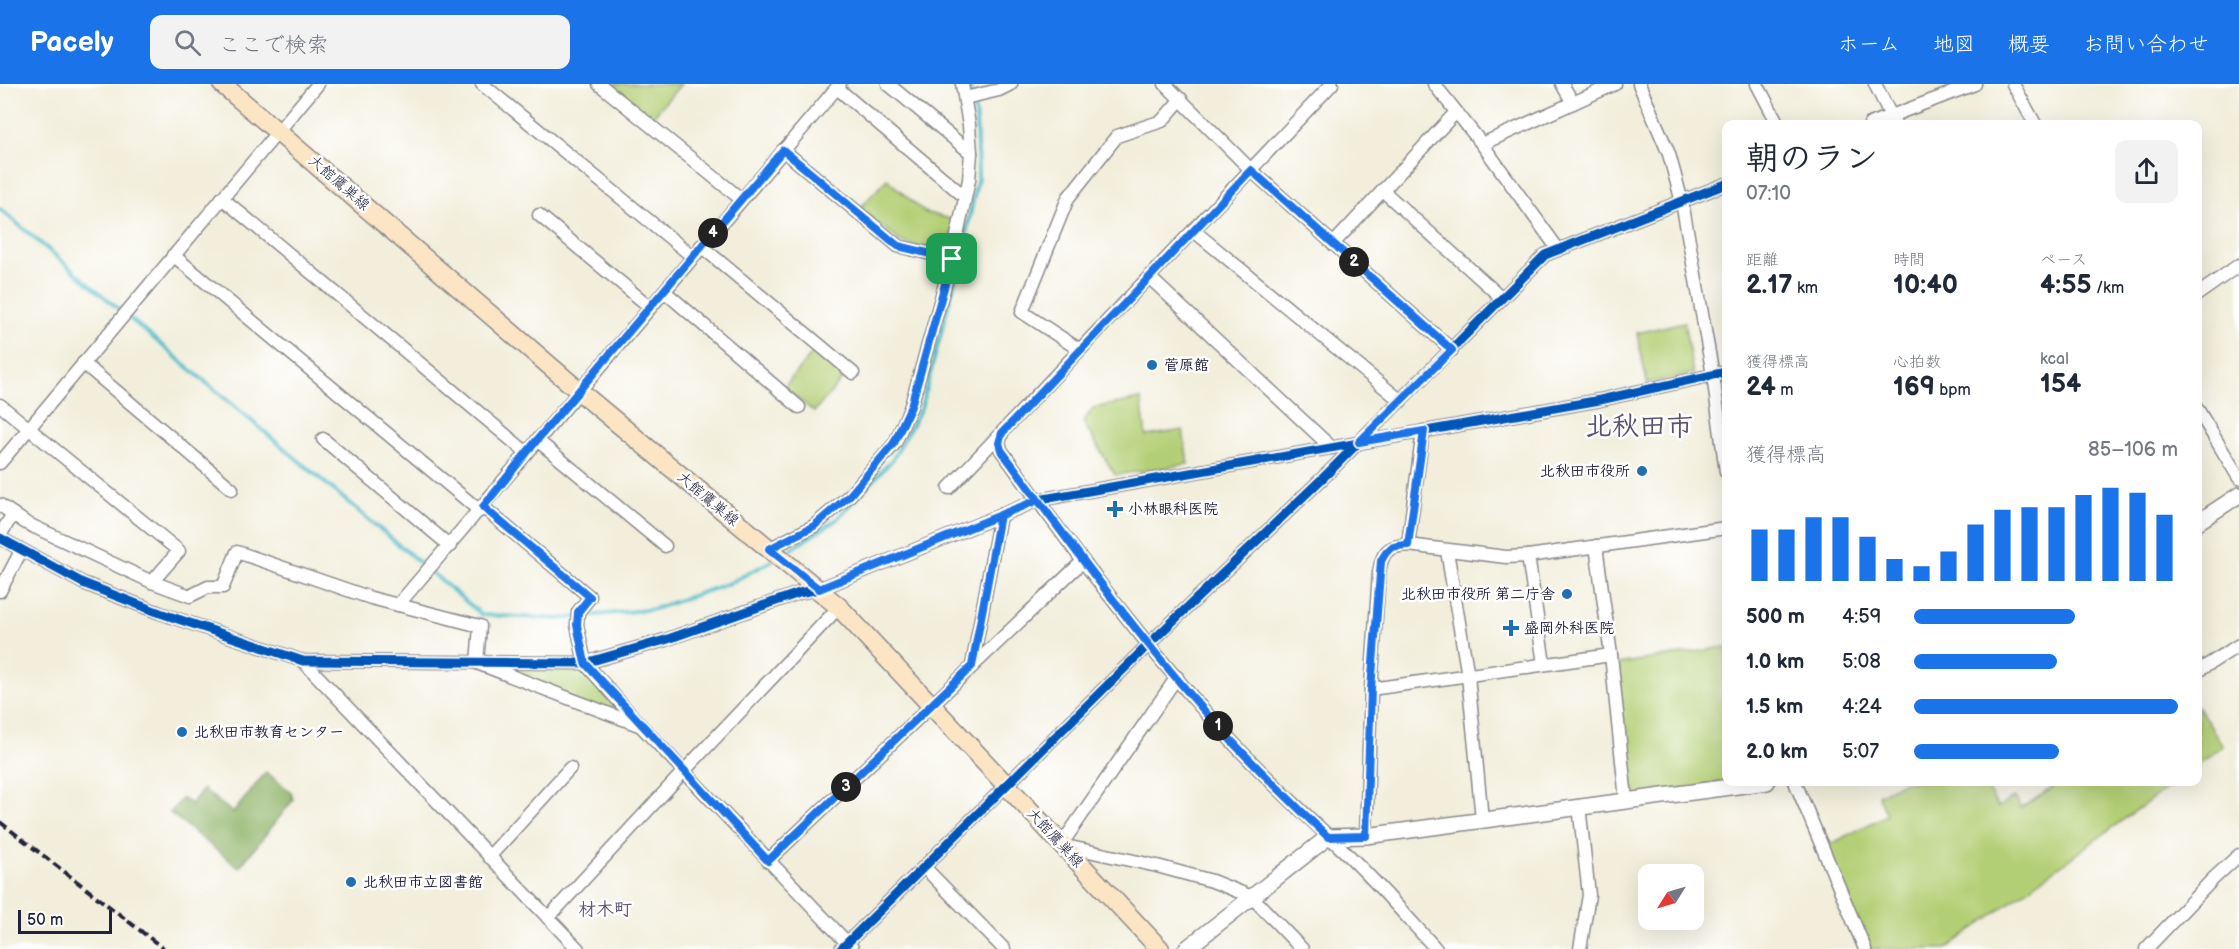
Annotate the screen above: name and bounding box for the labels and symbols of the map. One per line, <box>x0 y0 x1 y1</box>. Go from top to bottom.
street label: 大館鷹巣線 <box>304 151 374 215</box>
pin: 4 <box>698 218 728 248</box>
pin <box>926 233 977 284</box>
pin: 2 <box>1339 247 1369 277</box>
place label: 菅原館 <box>1164 356 1209 375</box>
marker: 菅原館 <box>1145 358 1159 372</box>
district label: 北秋田市 <box>1585 411 1693 443</box>
place label: 北秋田市役所 <box>1540 462 1630 481</box>
marker: 北秋田市役所 <box>1635 464 1649 478</box>
street label: 大館鷹巣線 <box>673 468 743 530</box>
marker: 小林眼科医院 <box>1106 500 1124 518</box>
place label: 小林眼科医院 <box>1128 500 1218 519</box>
place label: 北秋田市役所 第二庁舎 <box>1401 585 1555 604</box>
marker: 北秋田市役所 第二庁舎 <box>1560 587 1574 601</box>
marker: 盛岡外科医院 <box>1502 619 1520 637</box>
place label: 盛岡外科医院 <box>1524 619 1614 638</box>
pin: 1 <box>1203 711 1233 741</box>
place label: 北秋田市教育センター <box>194 723 344 742</box>
marker: 北秋田市教育センター <box>175 725 189 739</box>
pin: 3 <box>831 772 861 802</box>
street label: 大館鷹巣線 <box>1022 804 1088 872</box>
north arrow <box>1638 864 1704 930</box>
place label: 北秋田市立図書館 <box>363 873 483 892</box>
marker: 北秋田市立図書館 <box>344 875 358 889</box>
district label: 材木町 <box>578 899 632 920</box>
scale bar <box>18 907 112 934</box>

